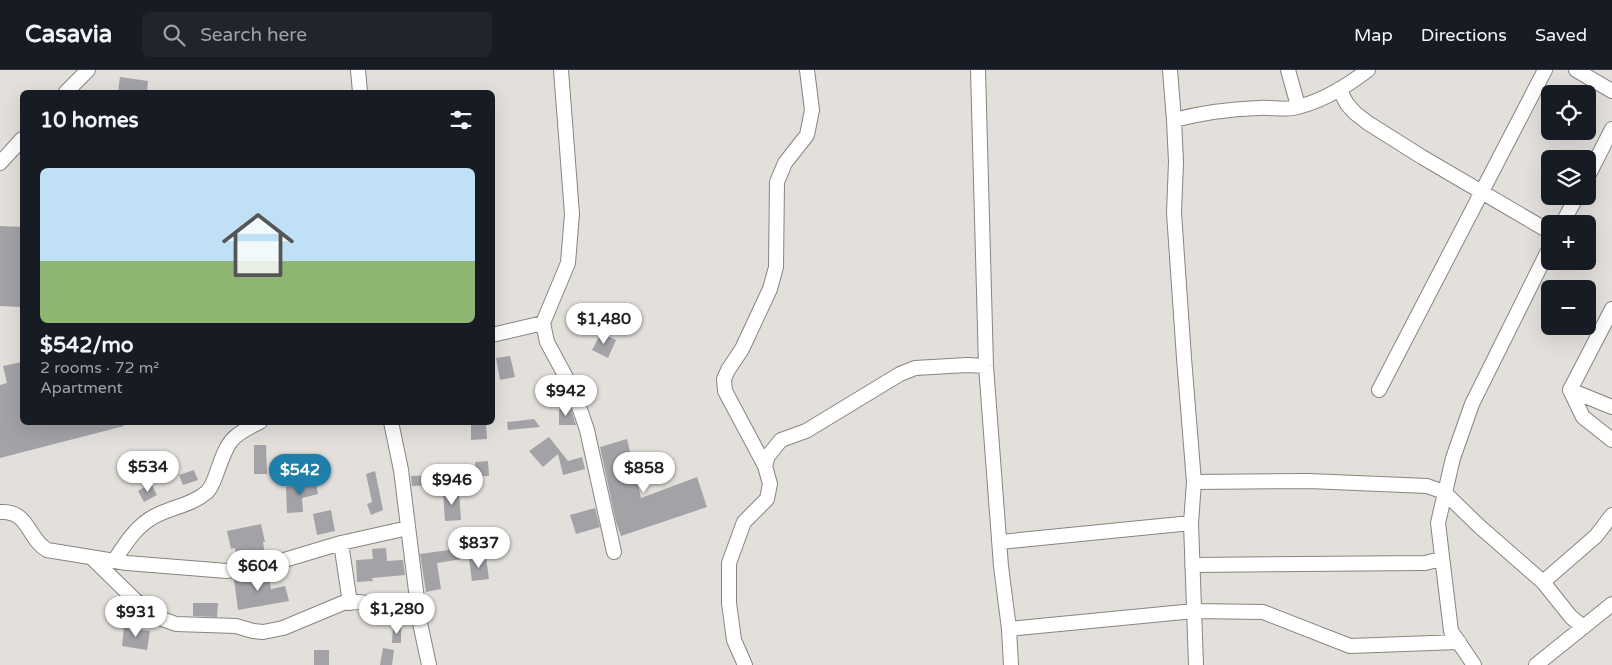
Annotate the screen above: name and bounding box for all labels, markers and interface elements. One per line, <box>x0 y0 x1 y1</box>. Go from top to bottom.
search box <box>142 12 492 57</box>
text: Casavia <box>25 20 112 49</box>
icon: search <box>160 21 188 49</box>
text: Search here <box>200 24 307 46</box>
text: Map <box>1354 24 1393 46</box>
text: Directions <box>1421 24 1507 46</box>
text: Saved <box>1535 24 1587 46</box>
map controls <box>1541 85 1596 335</box>
button: locate <box>1541 85 1596 140</box>
icon: filters <box>447 106 475 134</box>
text: 10 homes <box>40 108 139 133</box>
button: layers <box>1541 150 1596 205</box>
icon: home <box>213 200 303 290</box>
button: + <box>1541 215 1596 270</box>
button: − <box>1541 280 1596 335</box>
pin: $1,480 <box>563 302 645 345</box>
text: $1,480 <box>577 309 631 329</box>
text: $542/mo <box>40 333 134 358</box>
text: 2 rooms · 72 m² <box>40 358 159 378</box>
pin: $942 <box>536 374 596 417</box>
text: Apartment <box>40 378 123 398</box>
text: $942 <box>546 381 586 401</box>
pin: $534 <box>118 450 178 493</box>
pin: $858 <box>614 452 674 494</box>
pin: $542 <box>270 454 330 496</box>
text: $534 <box>128 457 168 477</box>
text: $858 <box>624 458 664 478</box>
text: $542 <box>280 460 320 480</box>
pin: $946 <box>422 464 482 506</box>
text: $946 <box>432 470 472 490</box>
pin: $837 <box>449 526 509 569</box>
text: $837 <box>459 533 499 553</box>
pin: $604 <box>228 550 288 592</box>
text: $604 <box>238 556 278 576</box>
pin: $1,280 <box>356 592 438 635</box>
pin: $931 <box>106 596 166 638</box>
text: $1,280 <box>370 599 424 619</box>
text: $931 <box>116 602 156 622</box>

